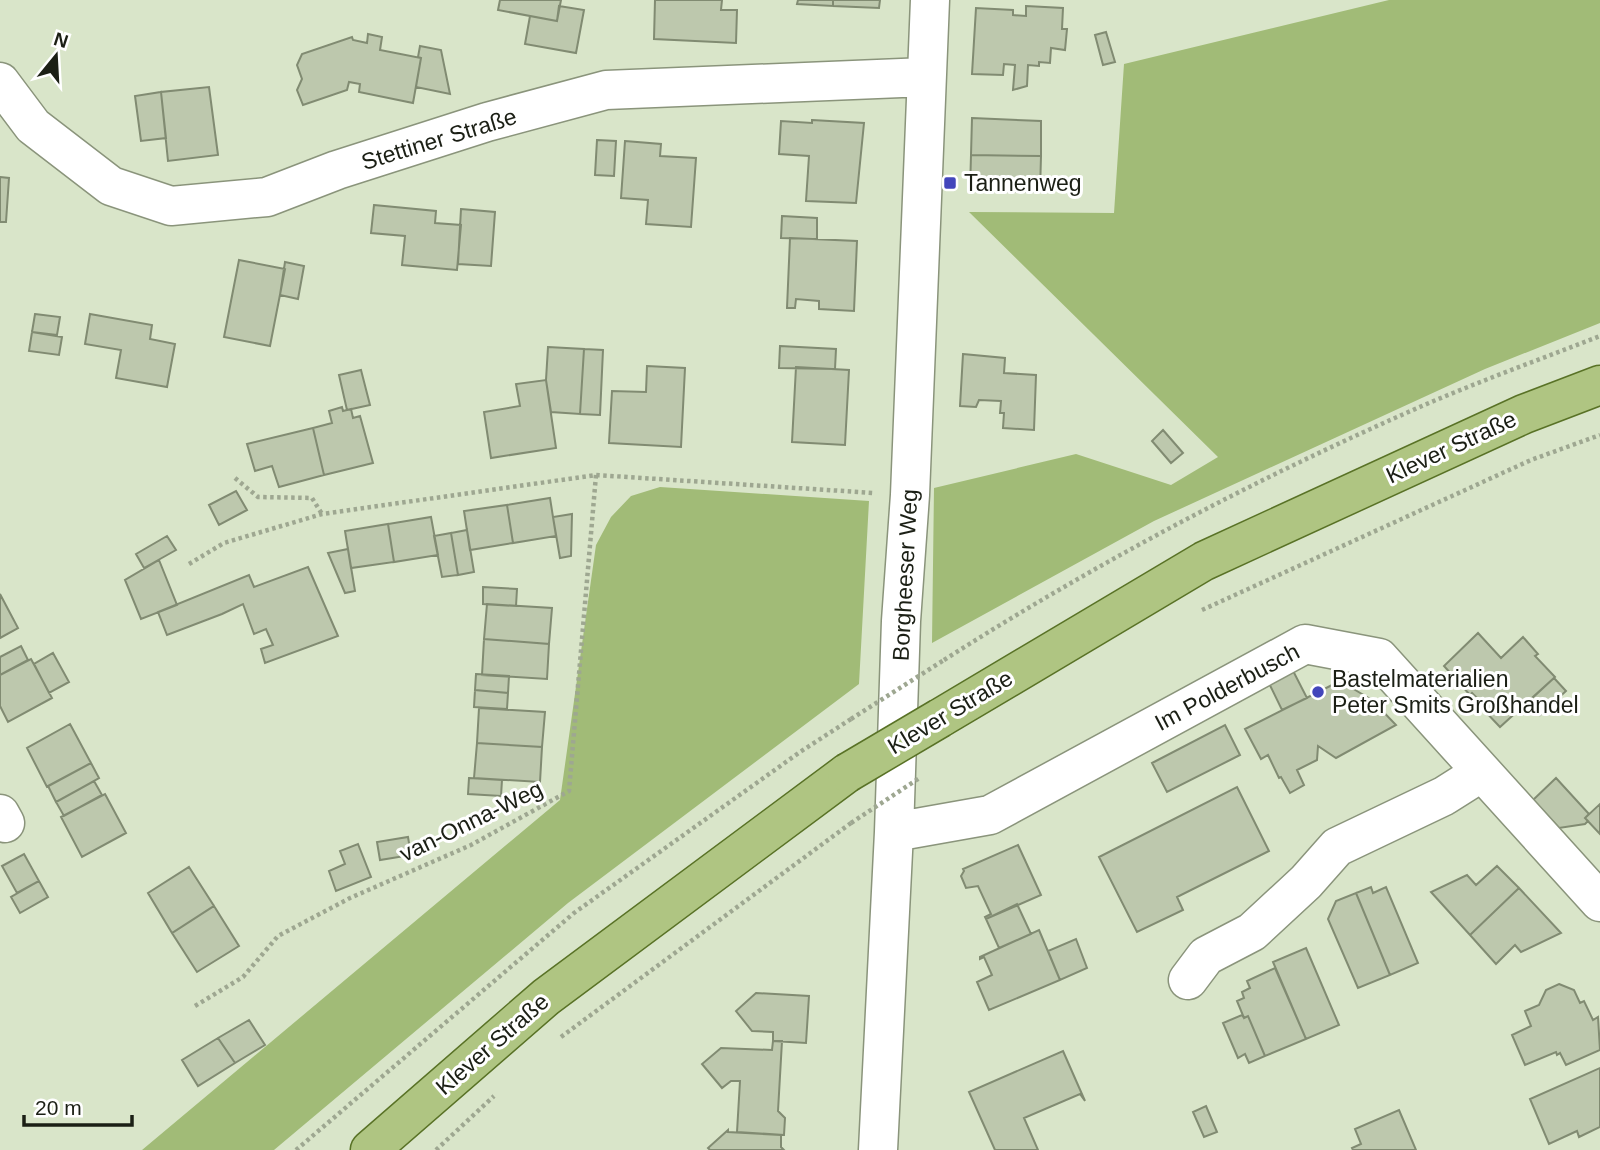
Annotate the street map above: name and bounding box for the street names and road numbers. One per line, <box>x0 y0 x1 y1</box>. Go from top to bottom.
street label: Stettiner Straße <box>358 103 520 175</box>
street label: Klever Straße <box>1382 406 1520 488</box>
street label: Borgheeser Weg <box>888 488 922 662</box>
street label: Im Polderbusch <box>1150 638 1304 736</box>
street label: Klever Straße <box>883 665 1017 759</box>
street label: van-Onna-Weg <box>395 775 547 867</box>
street label: Klever Straße <box>430 988 554 1100</box>

